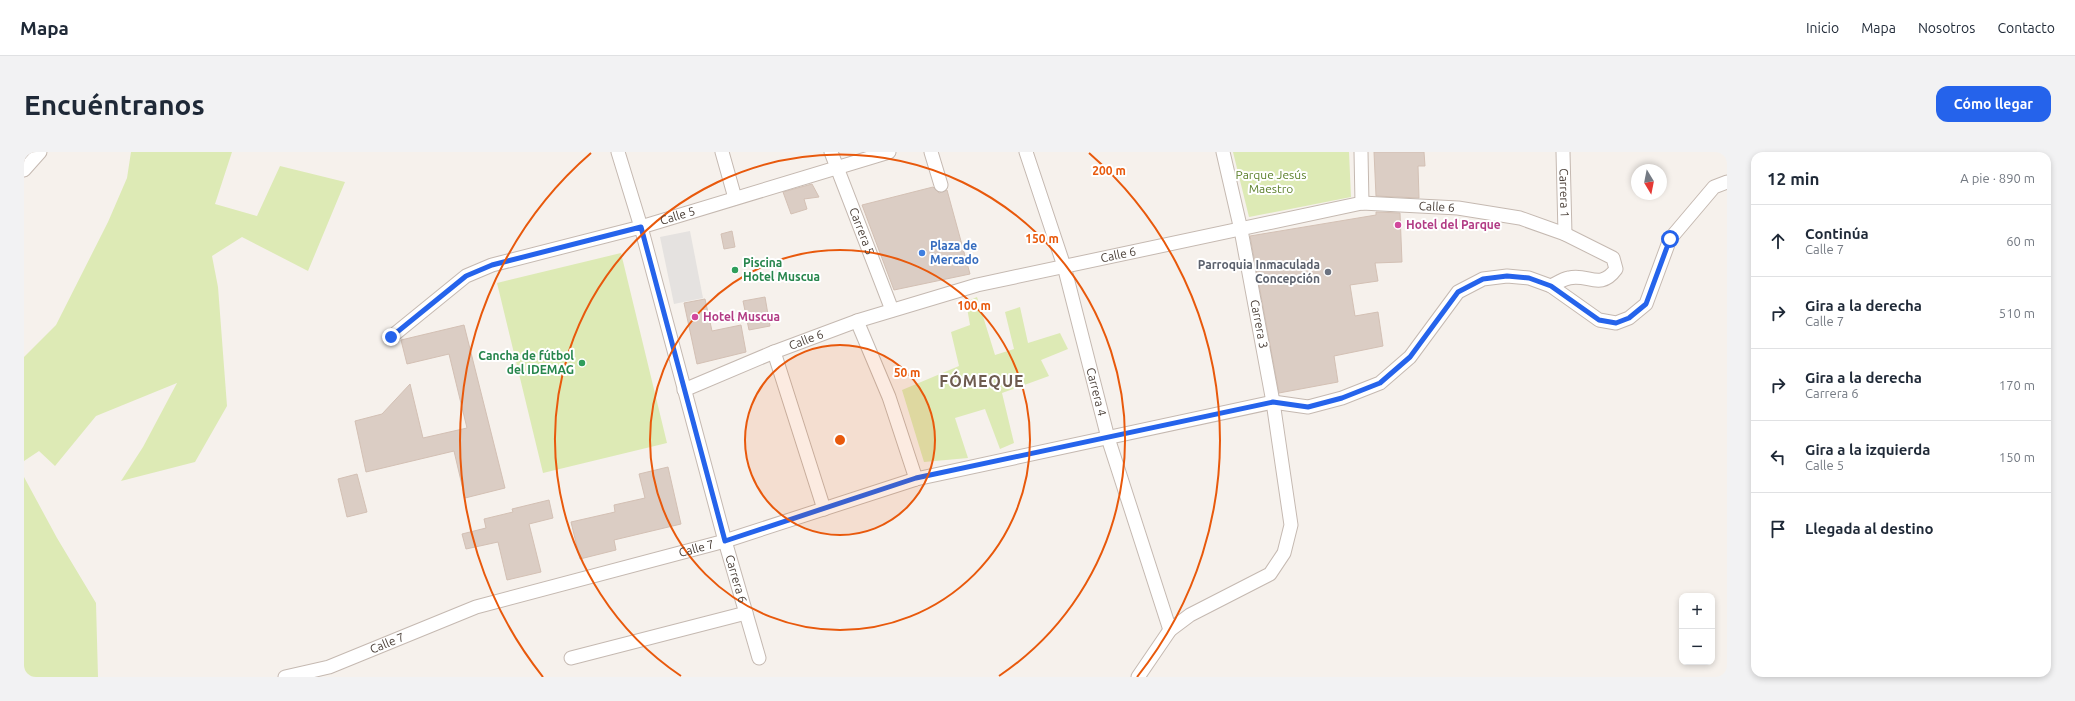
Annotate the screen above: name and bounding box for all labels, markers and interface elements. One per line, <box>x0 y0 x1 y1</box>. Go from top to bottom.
text: Mapa <box>20 17 69 39</box>
text: Inicio <box>1806 20 1839 36</box>
text: Mapa <box>1861 20 1896 36</box>
text: Nosotros <box>1918 20 1975 36</box>
text: Contacto <box>1997 20 2055 36</box>
button: Cómo llegar <box>1936 86 2051 122</box>
text: Encuéntranos <box>24 89 205 120</box>
text: 200 m <box>1092 164 1126 177</box>
north arrow <box>1631 164 1667 200</box>
park label: Parque Jesús Maestro <box>1236 168 1306 195</box>
street label: Carrera 1 <box>1557 168 1572 218</box>
text: 12 min <box>1767 169 1820 188</box>
text: A pie · 890 m <box>1960 171 2035 185</box>
street label: Calle 6 <box>1418 199 1455 214</box>
street label: Calle 5 <box>658 204 697 227</box>
street label: Carrera 5 <box>847 206 877 257</box>
place label: Hotel del Parque <box>1406 218 1501 231</box>
marker: Hotel del Parque <box>1393 220 1403 230</box>
text: Continúa <box>1805 225 1869 242</box>
route start <box>1661 230 1679 248</box>
icon: ahead <box>1767 230 1789 252</box>
text: 150 m <box>1025 232 1059 245</box>
text: 60 m <box>2006 234 2035 248</box>
place label: Plaza de Mercado <box>930 239 979 266</box>
text: Calle 7 <box>1805 242 1844 256</box>
street label: Calle 6 <box>1099 244 1137 265</box>
marker: Plaza de Mercado <box>917 248 927 258</box>
place label: Piscina Hotel Muscua <box>743 256 820 283</box>
place label: Parroquia Inmaculada Concepción <box>1198 258 1320 285</box>
marker: Piscina Hotel Muscua <box>730 265 740 275</box>
marker: Parroquia Inmaculada Concepción <box>1323 267 1333 277</box>
text: Gira a la derecha <box>1805 297 1922 314</box>
street label: Carrera 3 <box>1248 298 1271 349</box>
text: 100 m <box>957 299 991 312</box>
icon: right <box>1767 302 1789 324</box>
text: 510 m <box>1999 306 2035 320</box>
place label: Hotel Muscua <box>703 310 780 323</box>
marker: Hotel Muscua <box>690 312 700 322</box>
text: Calle 7 <box>1805 314 1844 328</box>
street label: Calle 6 <box>787 327 825 352</box>
route end <box>382 328 400 346</box>
place label: Cancha de fútbol del IDEMAG <box>478 349 574 376</box>
marker: Cancha de fútbol del IDEMAG <box>577 358 587 368</box>
text: 50 m <box>894 366 920 379</box>
street label: Carrera 4 <box>1084 366 1109 417</box>
text: Gira a la derecha <box>1805 369 1922 386</box>
district label: FÓMEQUE <box>939 370 1025 390</box>
icon: right <box>1767 374 1789 396</box>
text: 170 m <box>1999 378 2035 392</box>
text: Carrera 6 <box>1805 386 1859 400</box>
centre of rings <box>833 433 847 447</box>
text: Gira a la izquierda <box>1805 441 1931 458</box>
icon: left <box>1767 446 1789 468</box>
text: 150 m <box>1999 450 2035 464</box>
text: Calle 5 <box>1805 458 1844 472</box>
icon: arrive <box>1767 518 1789 540</box>
text: Llegada al destino <box>1805 520 1934 537</box>
street label: Calle 7 <box>677 537 715 559</box>
street label: Carrera 6 <box>723 553 750 605</box>
map controls <box>1679 593 1715 665</box>
button: + <box>1679 593 1715 629</box>
button: − <box>1679 629 1715 665</box>
street label: Calle 7 <box>368 630 406 656</box>

